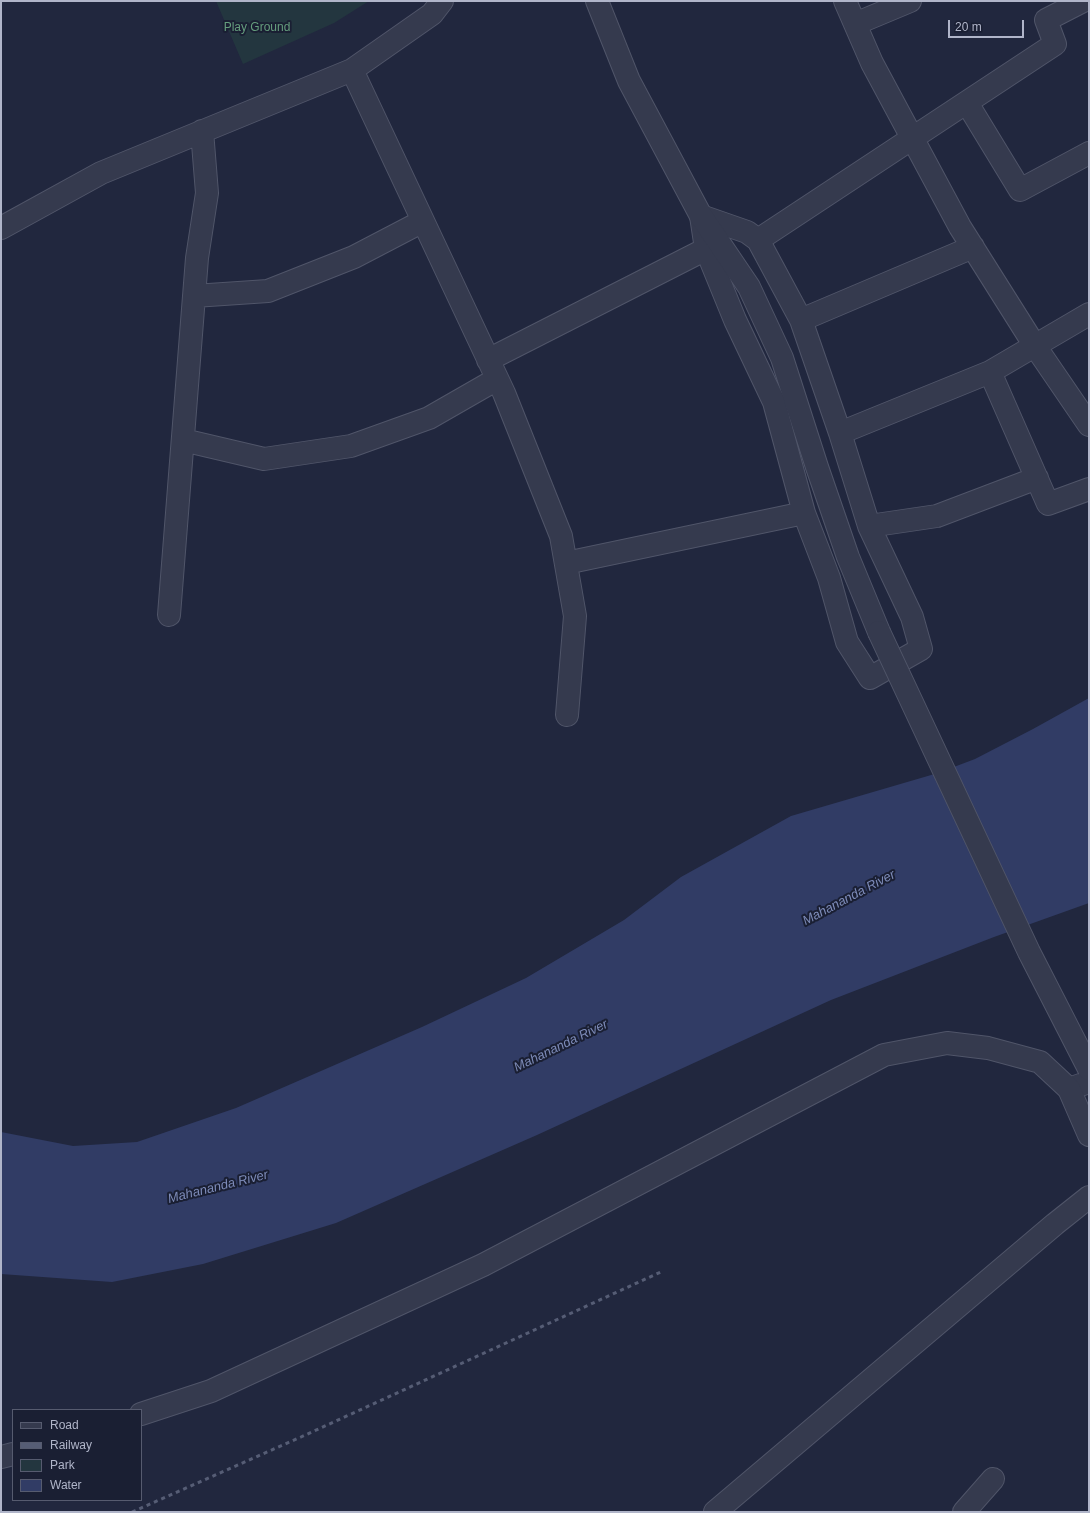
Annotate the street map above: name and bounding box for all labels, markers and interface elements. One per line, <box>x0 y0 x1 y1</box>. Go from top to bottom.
scale bar <box>950 12 1026 38</box>
text: 20 m <box>955 20 982 34</box>
park label: Play Ground <box>224 21 290 35</box>
water label: Mahananda River <box>800 867 898 929</box>
water label: Mahananda River <box>511 1016 611 1076</box>
water label: Mahananda River <box>166 1167 270 1207</box>
legend <box>12 1409 142 1501</box>
text: Road <box>50 1418 79 1432</box>
text: Railway <box>50 1438 92 1452</box>
text: Park <box>50 1458 75 1472</box>
text: Water <box>50 1478 82 1492</box>

